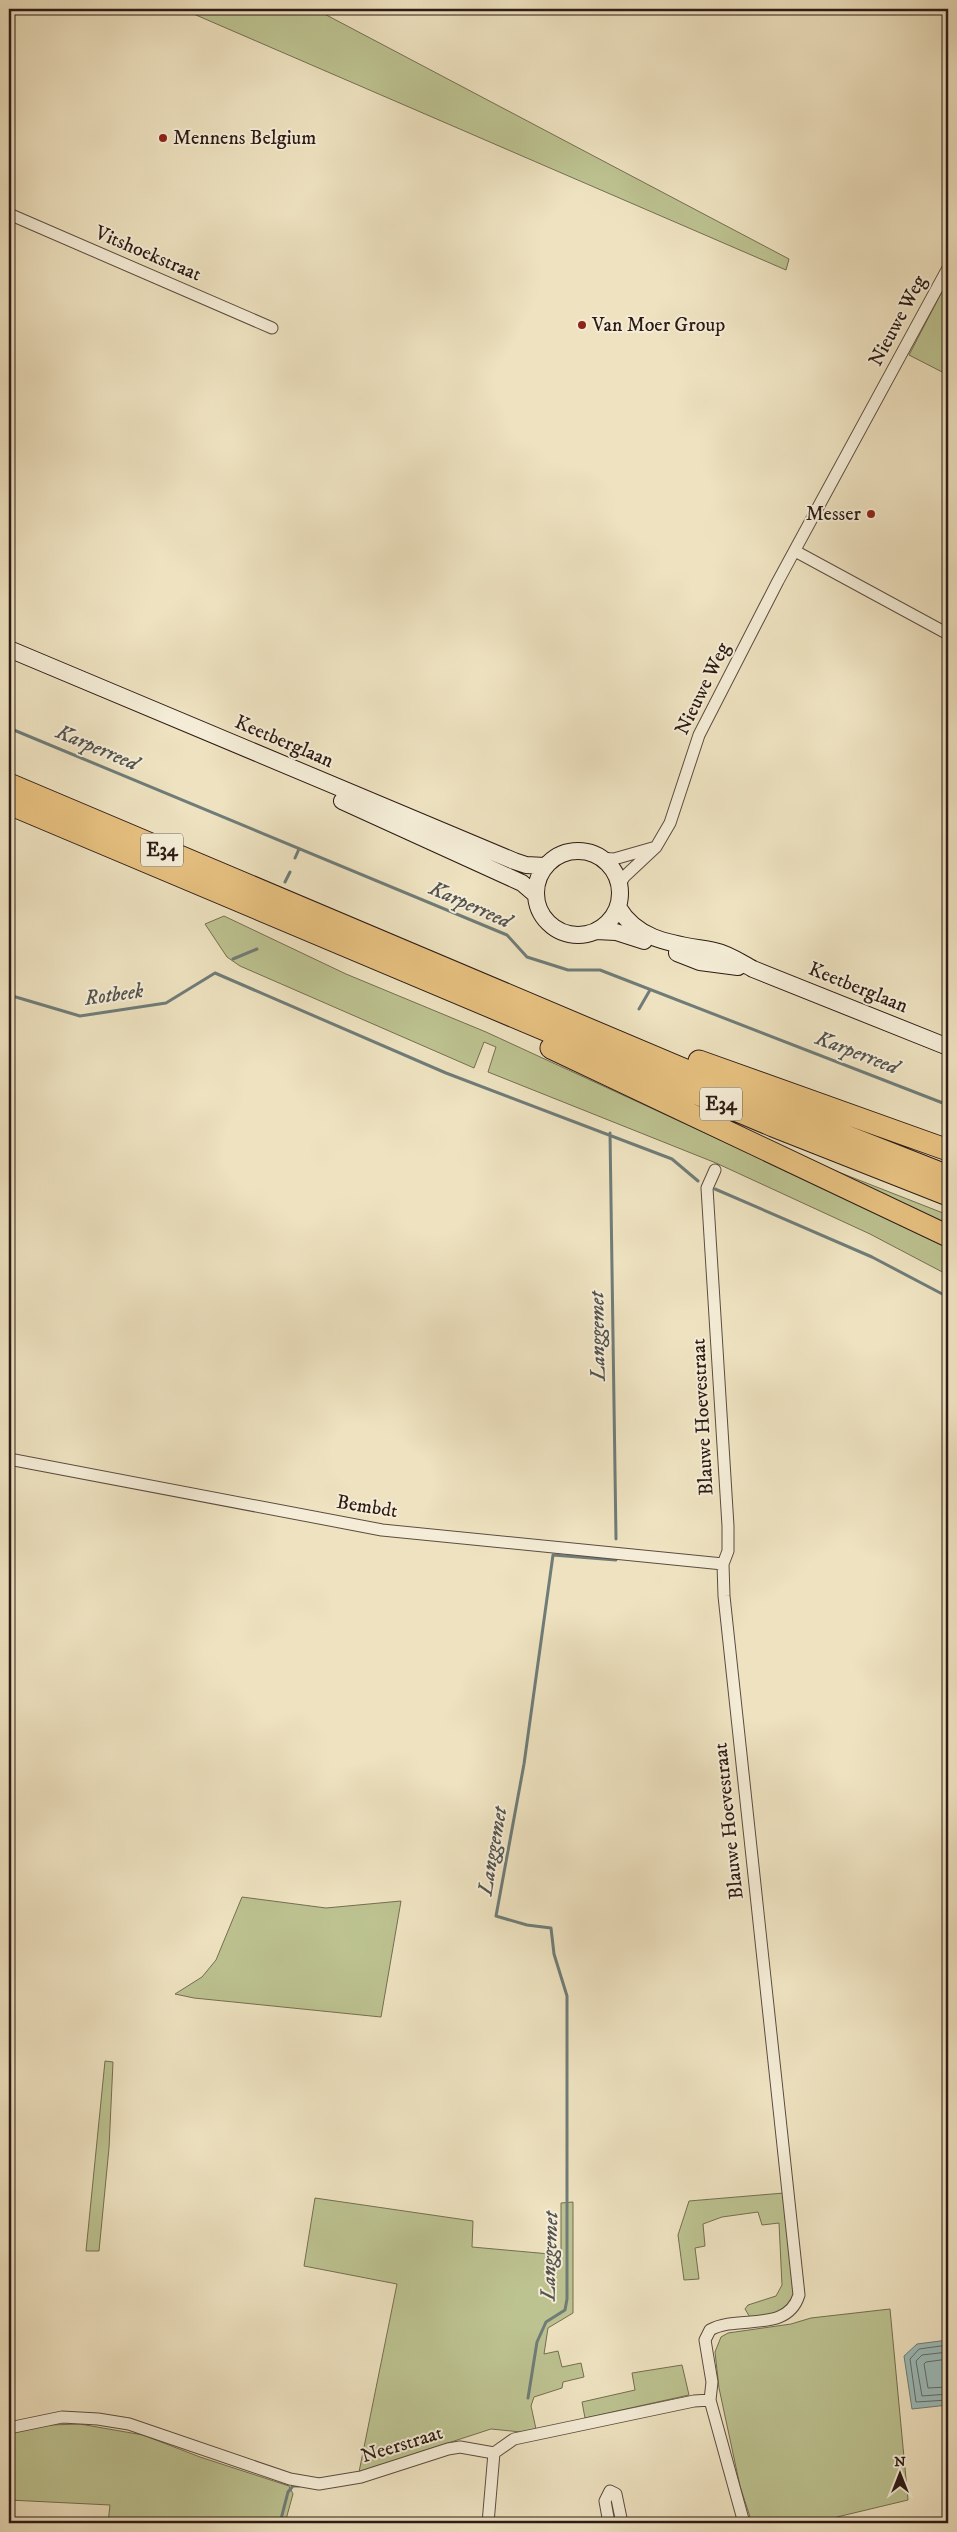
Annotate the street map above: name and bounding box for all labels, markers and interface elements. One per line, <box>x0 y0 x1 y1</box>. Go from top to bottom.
place label: Mennens Belgium <box>173 126 316 151</box>
marker: Mennens Belgium <box>157 132 169 144</box>
street label: Vitshoekstraat <box>90 220 205 288</box>
street label: Nieuwe Weg <box>864 271 933 371</box>
place label: Van Moer Group <box>591 313 725 338</box>
marker: Van Moer Group <box>576 319 588 331</box>
place label: Messer <box>806 502 862 527</box>
marker: Messer <box>865 508 877 520</box>
street label: Nieuwe Weg <box>670 638 736 739</box>
street label: Keetberglaan <box>231 710 338 774</box>
water label: Karperreed <box>51 719 145 778</box>
road number: E34 <box>141 834 183 866</box>
water label: Karperreed <box>424 875 518 936</box>
street label: Keetberglaan <box>805 957 912 1019</box>
water label: Rotbeek <box>82 978 145 1012</box>
water label: Karperreed <box>811 1025 905 1082</box>
road number: E34 <box>700 1088 742 1120</box>
water label: Langgemet <box>584 1290 612 1382</box>
street label: Blauwe Hoevestraat <box>686 1338 720 1496</box>
street label: Bembdt <box>335 1490 399 1524</box>
street label: Blauwe Hoevestraat <box>708 1741 750 1901</box>
water label: Langgemet <box>472 1803 514 1898</box>
water label: Langgemet <box>535 2209 565 2302</box>
street label: Neerstraat <box>358 2421 446 2469</box>
north arrow <box>874 2450 924 2500</box>
text: N <box>894 2453 906 2471</box>

